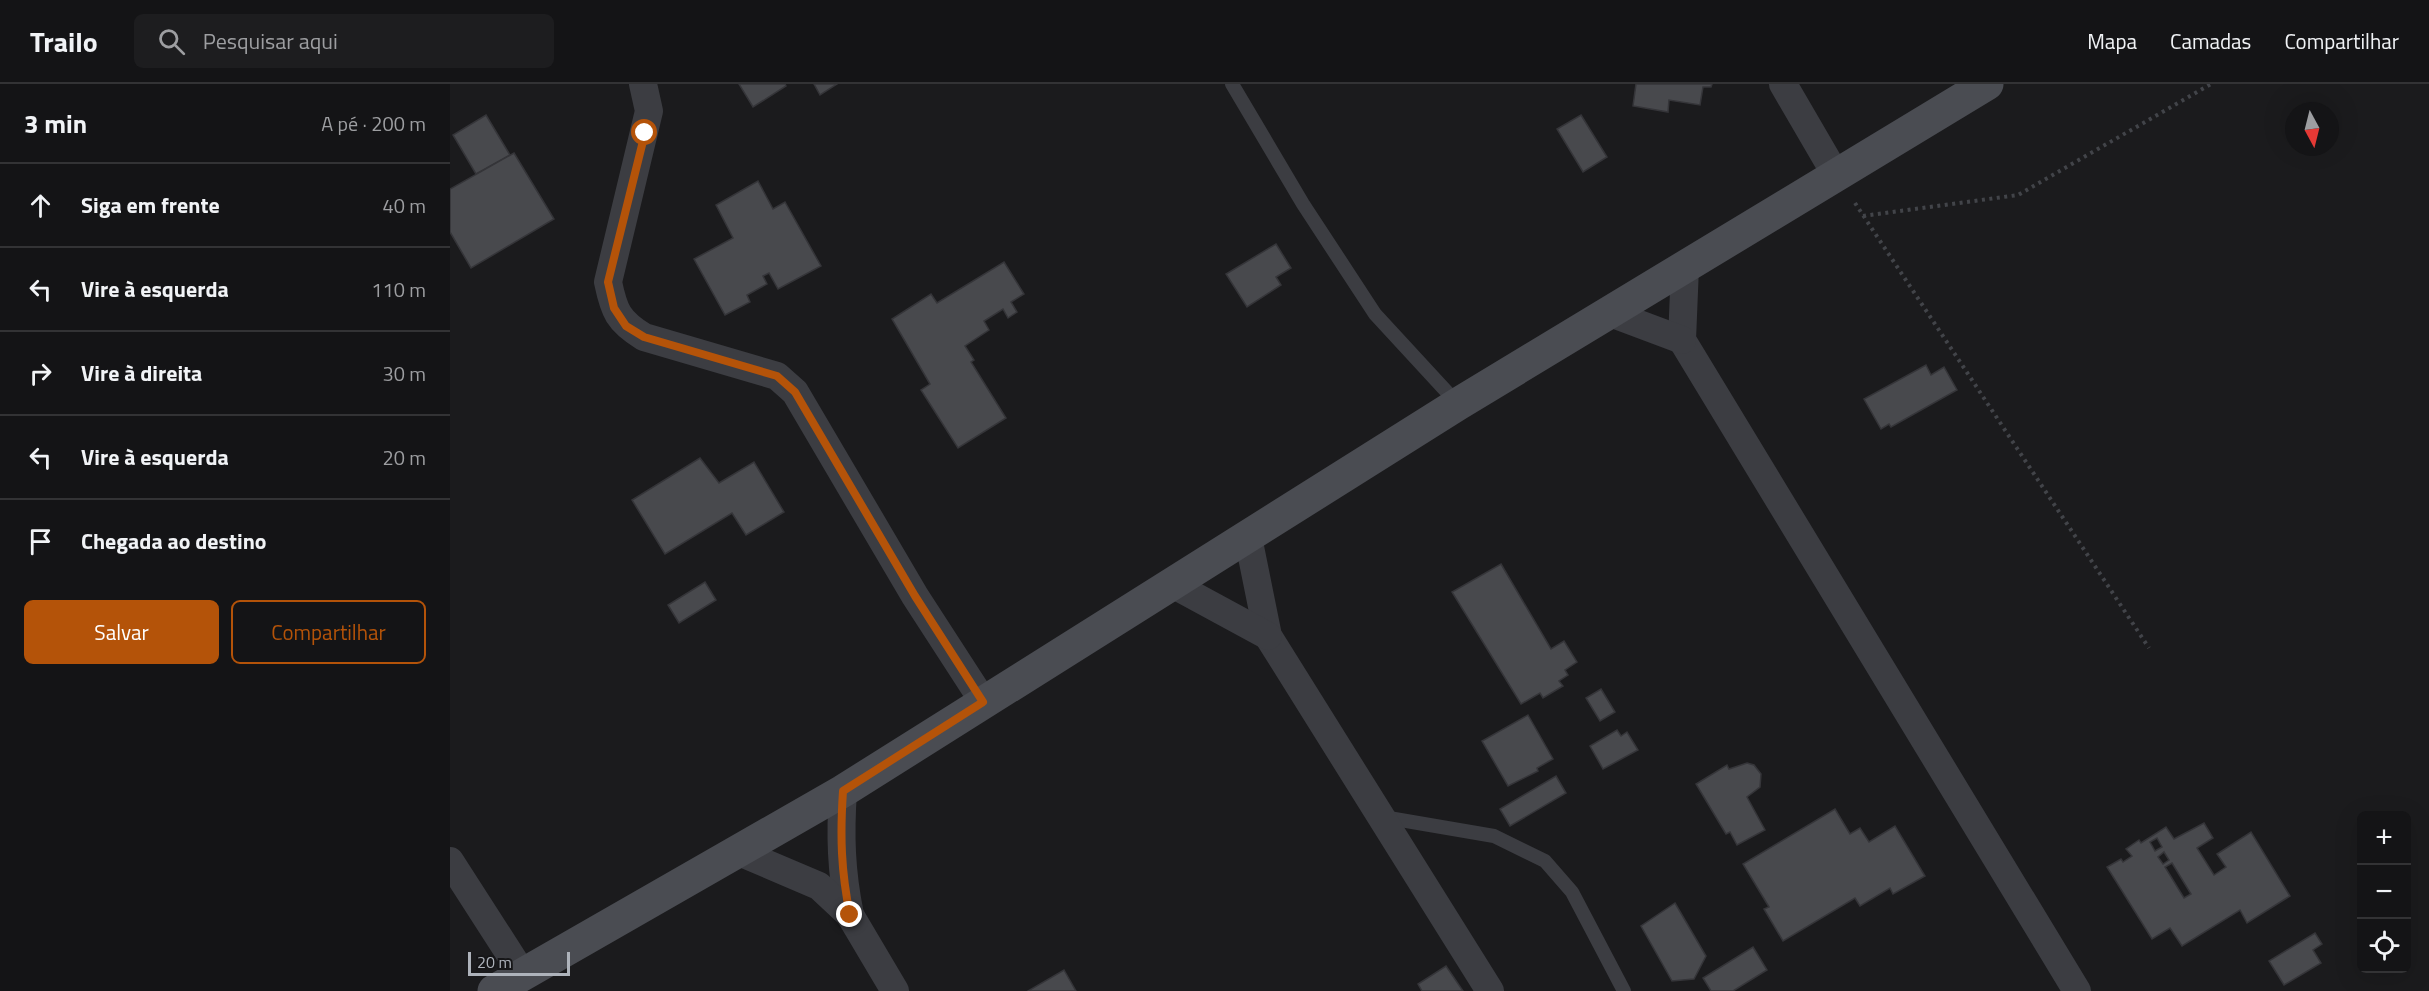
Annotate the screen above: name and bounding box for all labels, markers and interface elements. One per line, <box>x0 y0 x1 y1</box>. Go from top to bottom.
search box <box>134 14 554 68</box>
text: Trailo <box>30 20 98 63</box>
text: Pesquisar aqui <box>203 24 338 58</box>
icon: search <box>155 25 188 58</box>
text: Mapa <box>2087 25 2137 57</box>
text: Camadas <box>2170 25 2251 57</box>
text: Compartilhar <box>2284 25 2399 57</box>
north arrow <box>2285 102 2339 156</box>
text: 3 min <box>24 104 87 143</box>
text: A pé · 200 m <box>321 108 426 139</box>
route start <box>631 119 657 145</box>
text: Siga em frente <box>81 188 220 222</box>
icon: ahead <box>24 189 57 222</box>
text: 40 m <box>382 190 426 221</box>
text: Vire à esquerda <box>81 272 229 306</box>
icon: left <box>24 273 57 306</box>
text: 110 m <box>371 274 426 305</box>
text: Vire à direita <box>81 356 202 390</box>
icon: right <box>24 357 57 390</box>
text: 30 m <box>382 358 426 389</box>
text: Vire à esquerda <box>81 440 229 474</box>
icon: left <box>24 441 57 474</box>
text: 20 m <box>382 442 426 473</box>
text: Chegada ao destino <box>81 524 267 558</box>
icon: arrive <box>24 525 57 558</box>
button: Salvar <box>24 600 219 664</box>
button: Compartilhar <box>231 600 426 664</box>
map controls <box>2357 811 2411 973</box>
button: + <box>2357 811 2411 865</box>
button: − <box>2357 865 2411 919</box>
route end <box>836 901 862 927</box>
button: locate <box>2357 919 2411 973</box>
scale bar <box>468 949 570 976</box>
text: 20 m <box>477 950 512 974</box>

